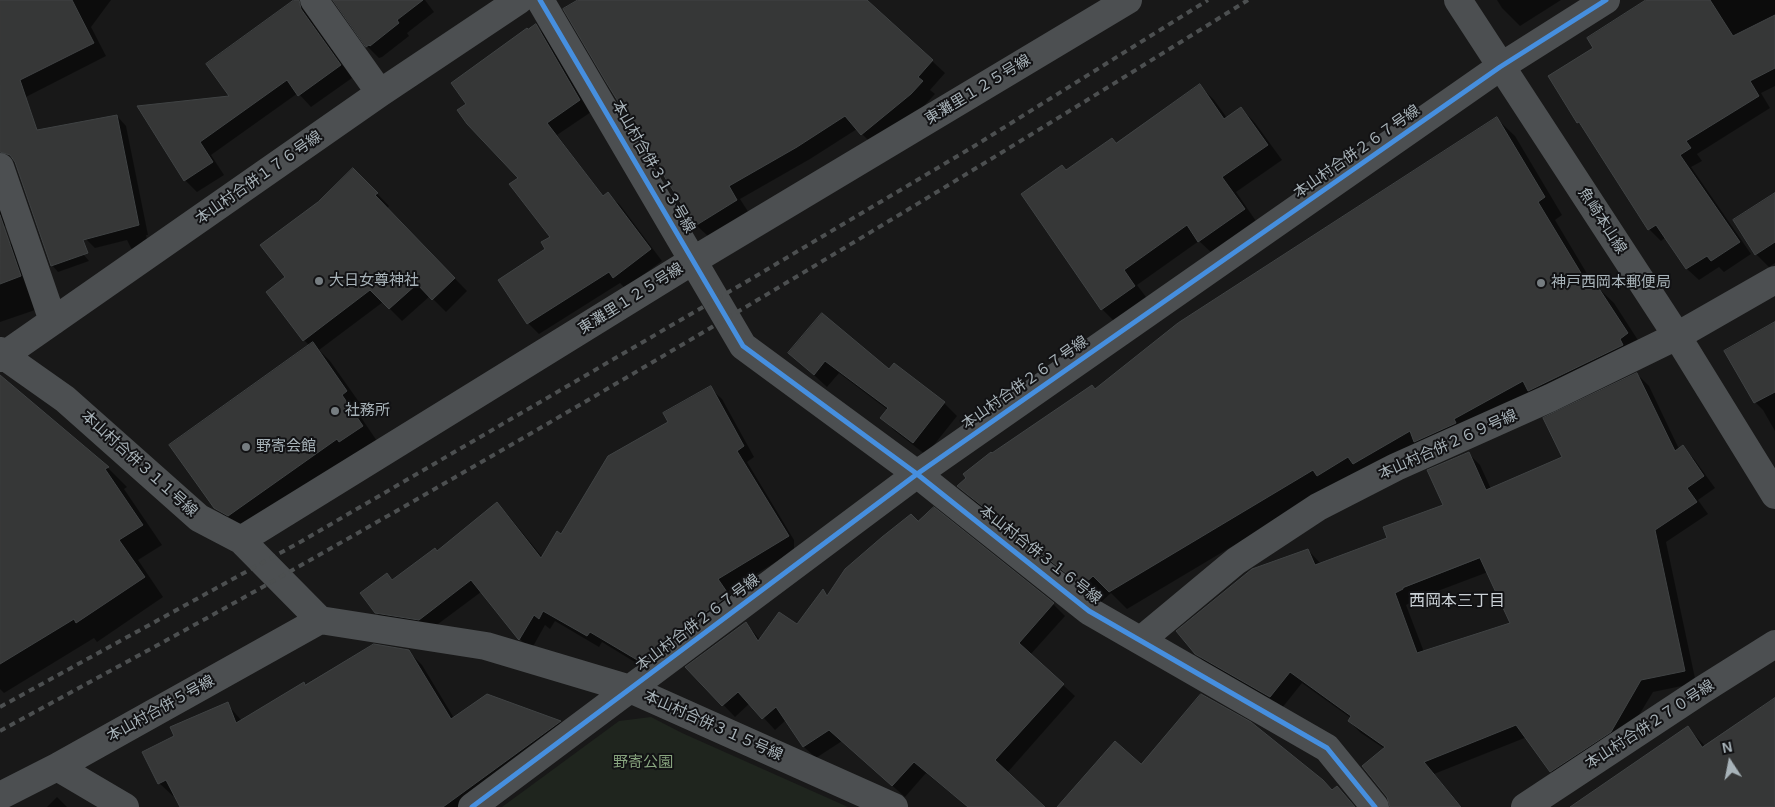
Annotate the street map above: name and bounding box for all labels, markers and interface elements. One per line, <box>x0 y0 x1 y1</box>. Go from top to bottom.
street label: 東灘里１２５号線 <box>922 51 1034 129</box>
street label: 本山村合併３１３号線 <box>608 98 698 236</box>
street label: 本山村合併２６７号線 <box>1290 102 1424 202</box>
street label: 本山村合併１７６号線 <box>192 128 326 228</box>
street label: 魚崎本山線 <box>1574 185 1630 257</box>
street label: 東灘里１２５号線 <box>575 260 687 338</box>
place label: 大日女尊神社 <box>329 272 419 290</box>
place label: 神戸西岡本郵便局 <box>1551 274 1671 292</box>
marker: 大日女尊神社 <box>313 275 325 287</box>
marker: 神戸西岡本郵便局 <box>1535 277 1547 289</box>
street label: 本山村合併２６７号線 <box>958 333 1092 433</box>
place label: 社務所 <box>345 402 390 420</box>
marker: 社務所 <box>329 405 341 417</box>
street label: 本山村合併２６９号線 <box>1376 406 1520 484</box>
street label: 本山村合併３１１号線 <box>77 407 201 521</box>
place label: 野寄会館 <box>256 438 316 456</box>
marker: 野寄会館 <box>240 441 252 453</box>
street label: 本山村合併３１６号線 <box>975 502 1105 608</box>
street label: 本山村合併２６７号線 <box>633 571 763 675</box>
district label: 西岡本三丁目 <box>1409 592 1505 612</box>
street label: 本山村合併５号線 <box>104 672 218 746</box>
street label: 本山村合併２７０号線 <box>1582 677 1718 773</box>
street label: 本山村合併３１５号線 <box>641 687 785 765</box>
north arrow <box>1705 737 1755 787</box>
text: N <box>1721 738 1734 756</box>
park label: 野寄公園 <box>613 754 673 772</box>

